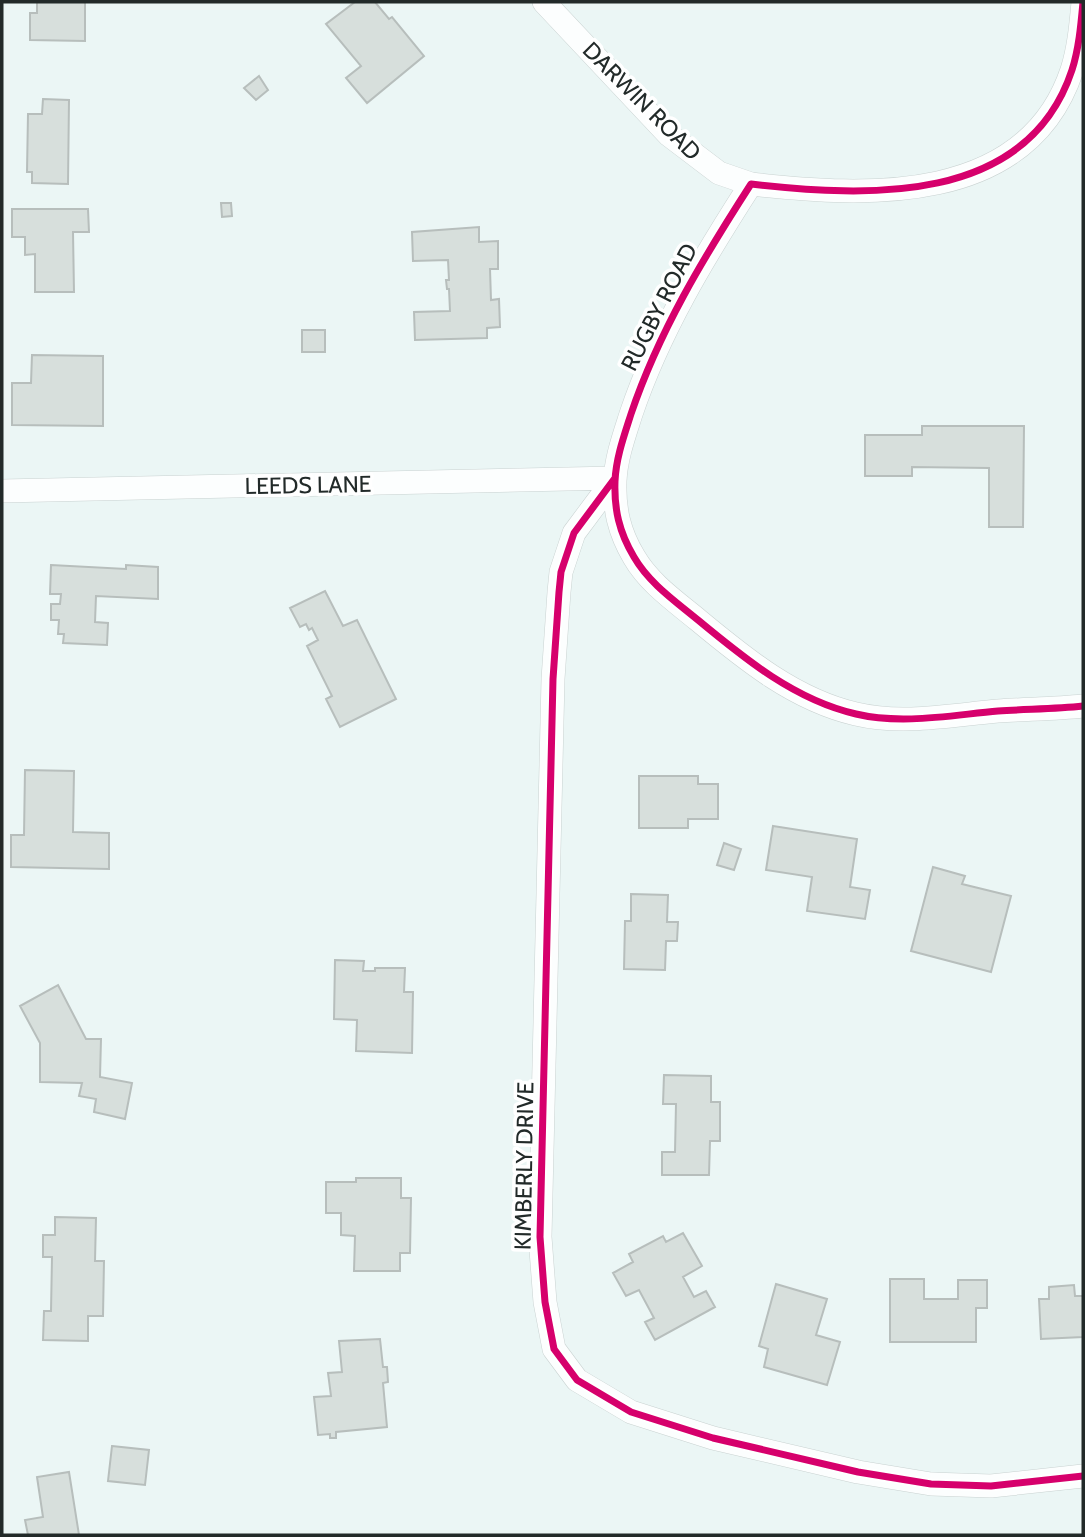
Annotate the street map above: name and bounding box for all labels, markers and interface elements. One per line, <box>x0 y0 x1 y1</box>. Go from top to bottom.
street label: DARWIN ROAD <box>577 36 707 166</box>
street label: RUGBY ROAD <box>615 238 703 376</box>
street label: LEEDS LANE <box>244 470 372 500</box>
street label: KIMBERLY DRIVE <box>509 1082 539 1250</box>

